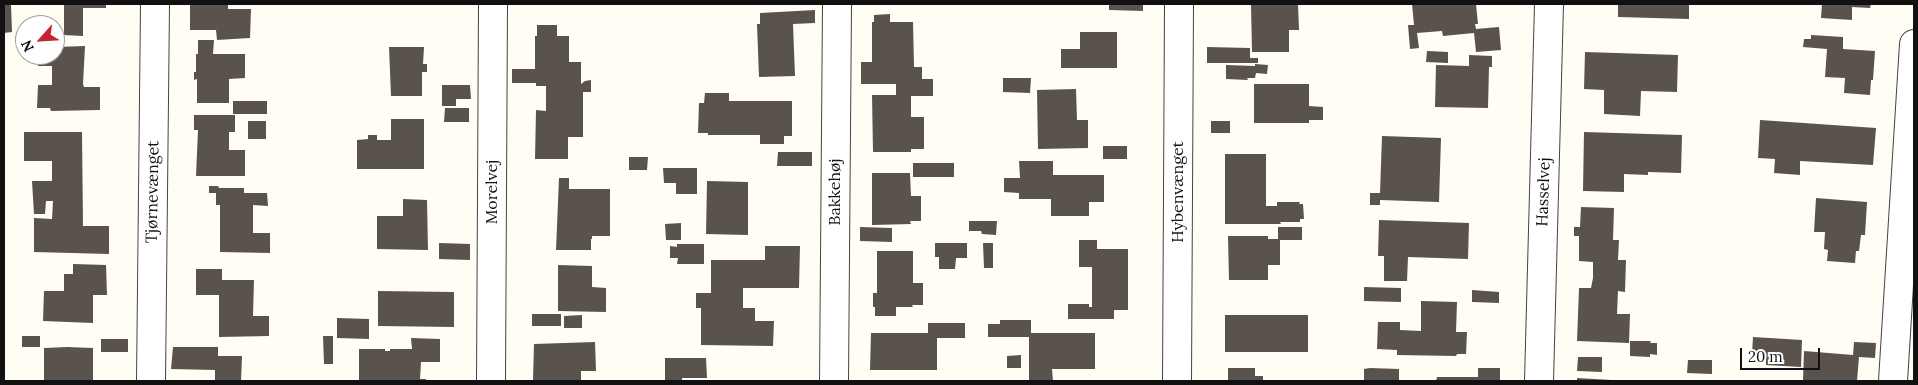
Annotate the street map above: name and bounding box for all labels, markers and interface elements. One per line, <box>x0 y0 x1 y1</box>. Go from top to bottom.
north arrow <box>15 15 65 65</box>
text: N <box>17 37 38 55</box>
street label: Tjørnevænget <box>143 141 163 243</box>
street label: Hybenvænget <box>1168 141 1188 243</box>
street label: Hasselvej <box>1533 157 1555 227</box>
street label: Bakkehøj <box>825 158 845 226</box>
street label: Morelvej <box>482 160 502 224</box>
scale bar <box>1743 338 1823 370</box>
text: 20 m <box>1748 347 1783 366</box>

